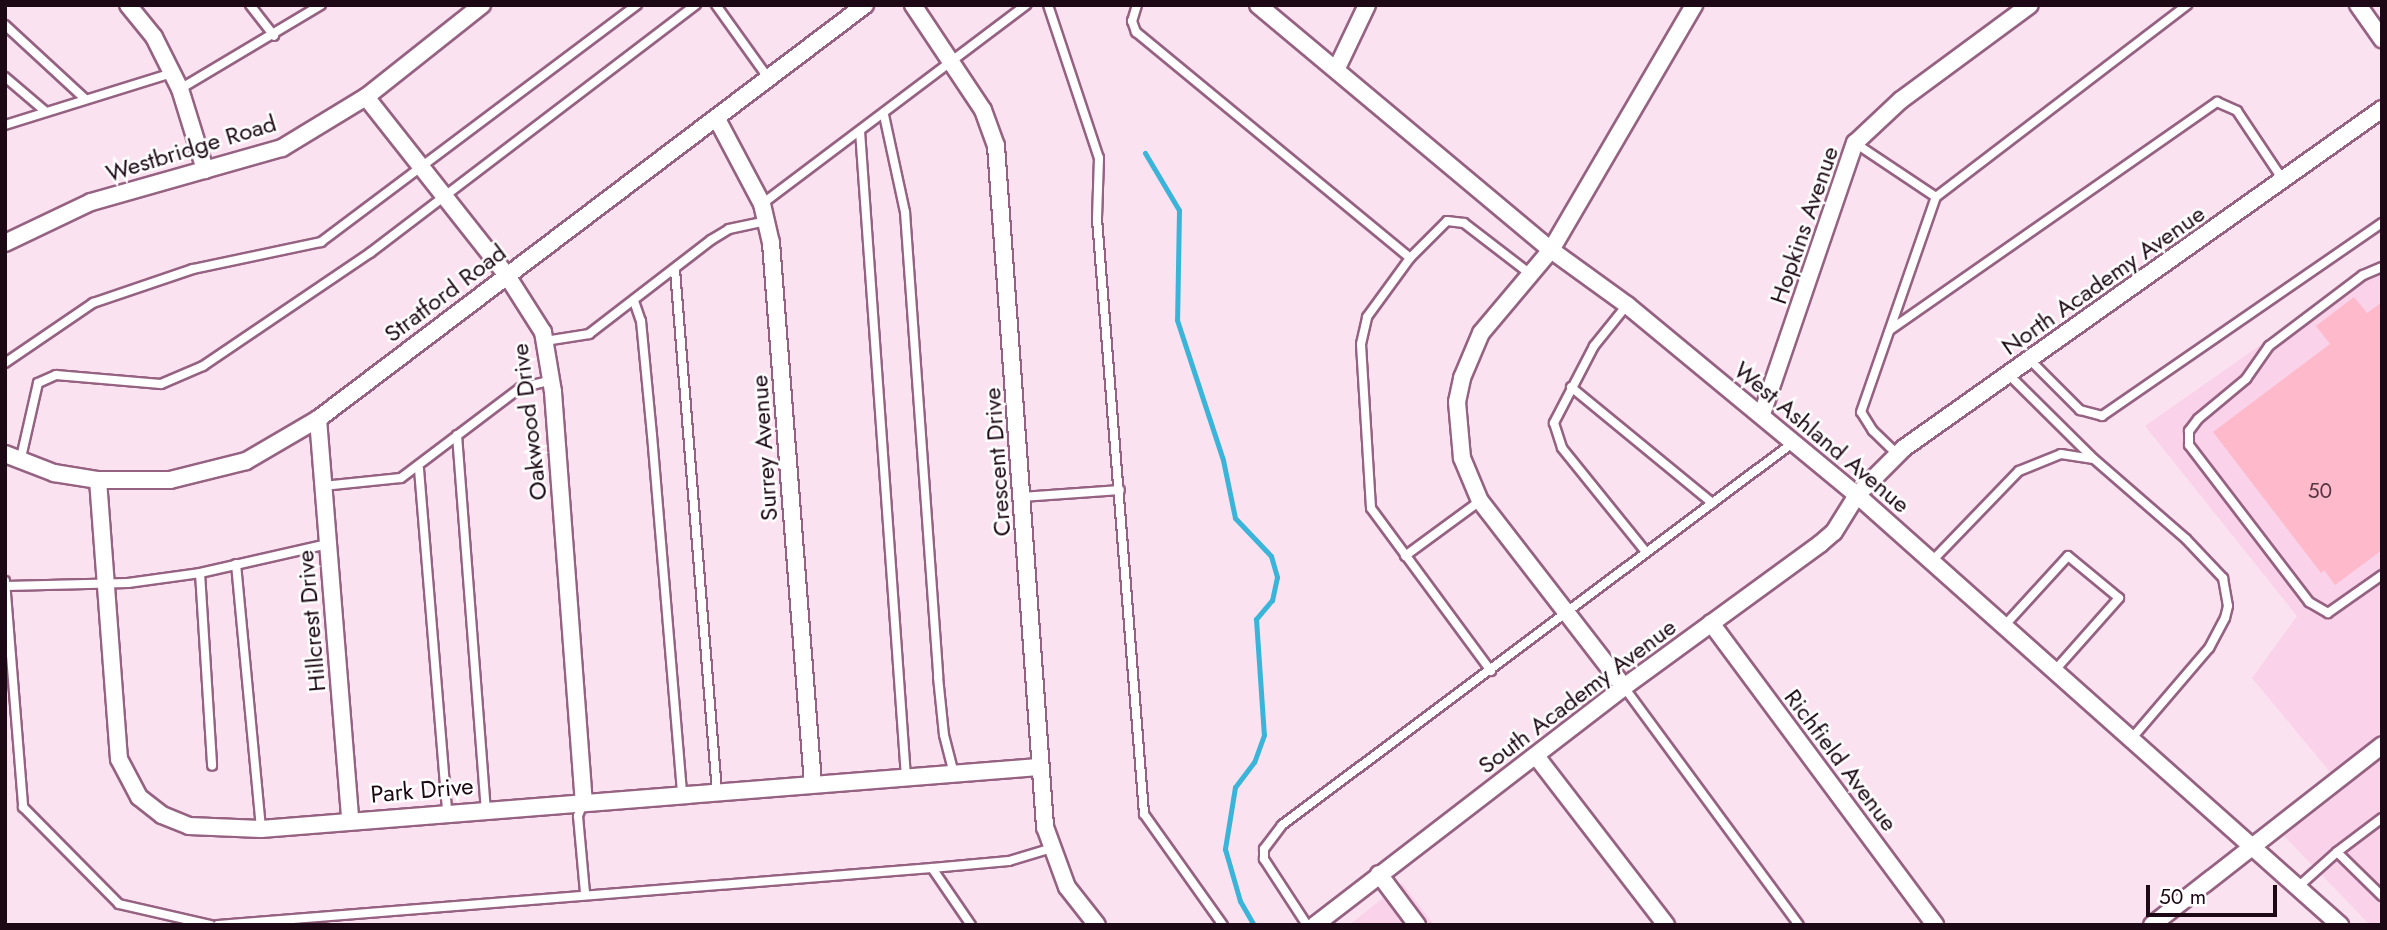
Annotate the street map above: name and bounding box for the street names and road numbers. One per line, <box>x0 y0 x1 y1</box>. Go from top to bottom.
street label: Westbridge Road <box>102 108 280 188</box>
street label: Hopkins Avenue <box>1764 142 1844 308</box>
street label: North Academy Avenue <box>1996 199 2210 361</box>
street label: Stratford Road <box>378 238 512 348</box>
street label: Oakwood Drive <box>505 342 553 502</box>
street label: West Ashland Avenue <box>1728 355 1916 519</box>
street label: Surrey Avenue <box>745 374 783 522</box>
street label: Crescent Drive <box>977 387 1017 537</box>
street label: Hillcrest Drive <box>290 549 332 693</box>
street label: South Academy Avenue <box>1472 612 1682 780</box>
street label: Richfield Avenue <box>1778 683 1904 837</box>
street label: Park Drive <box>369 771 475 809</box>

